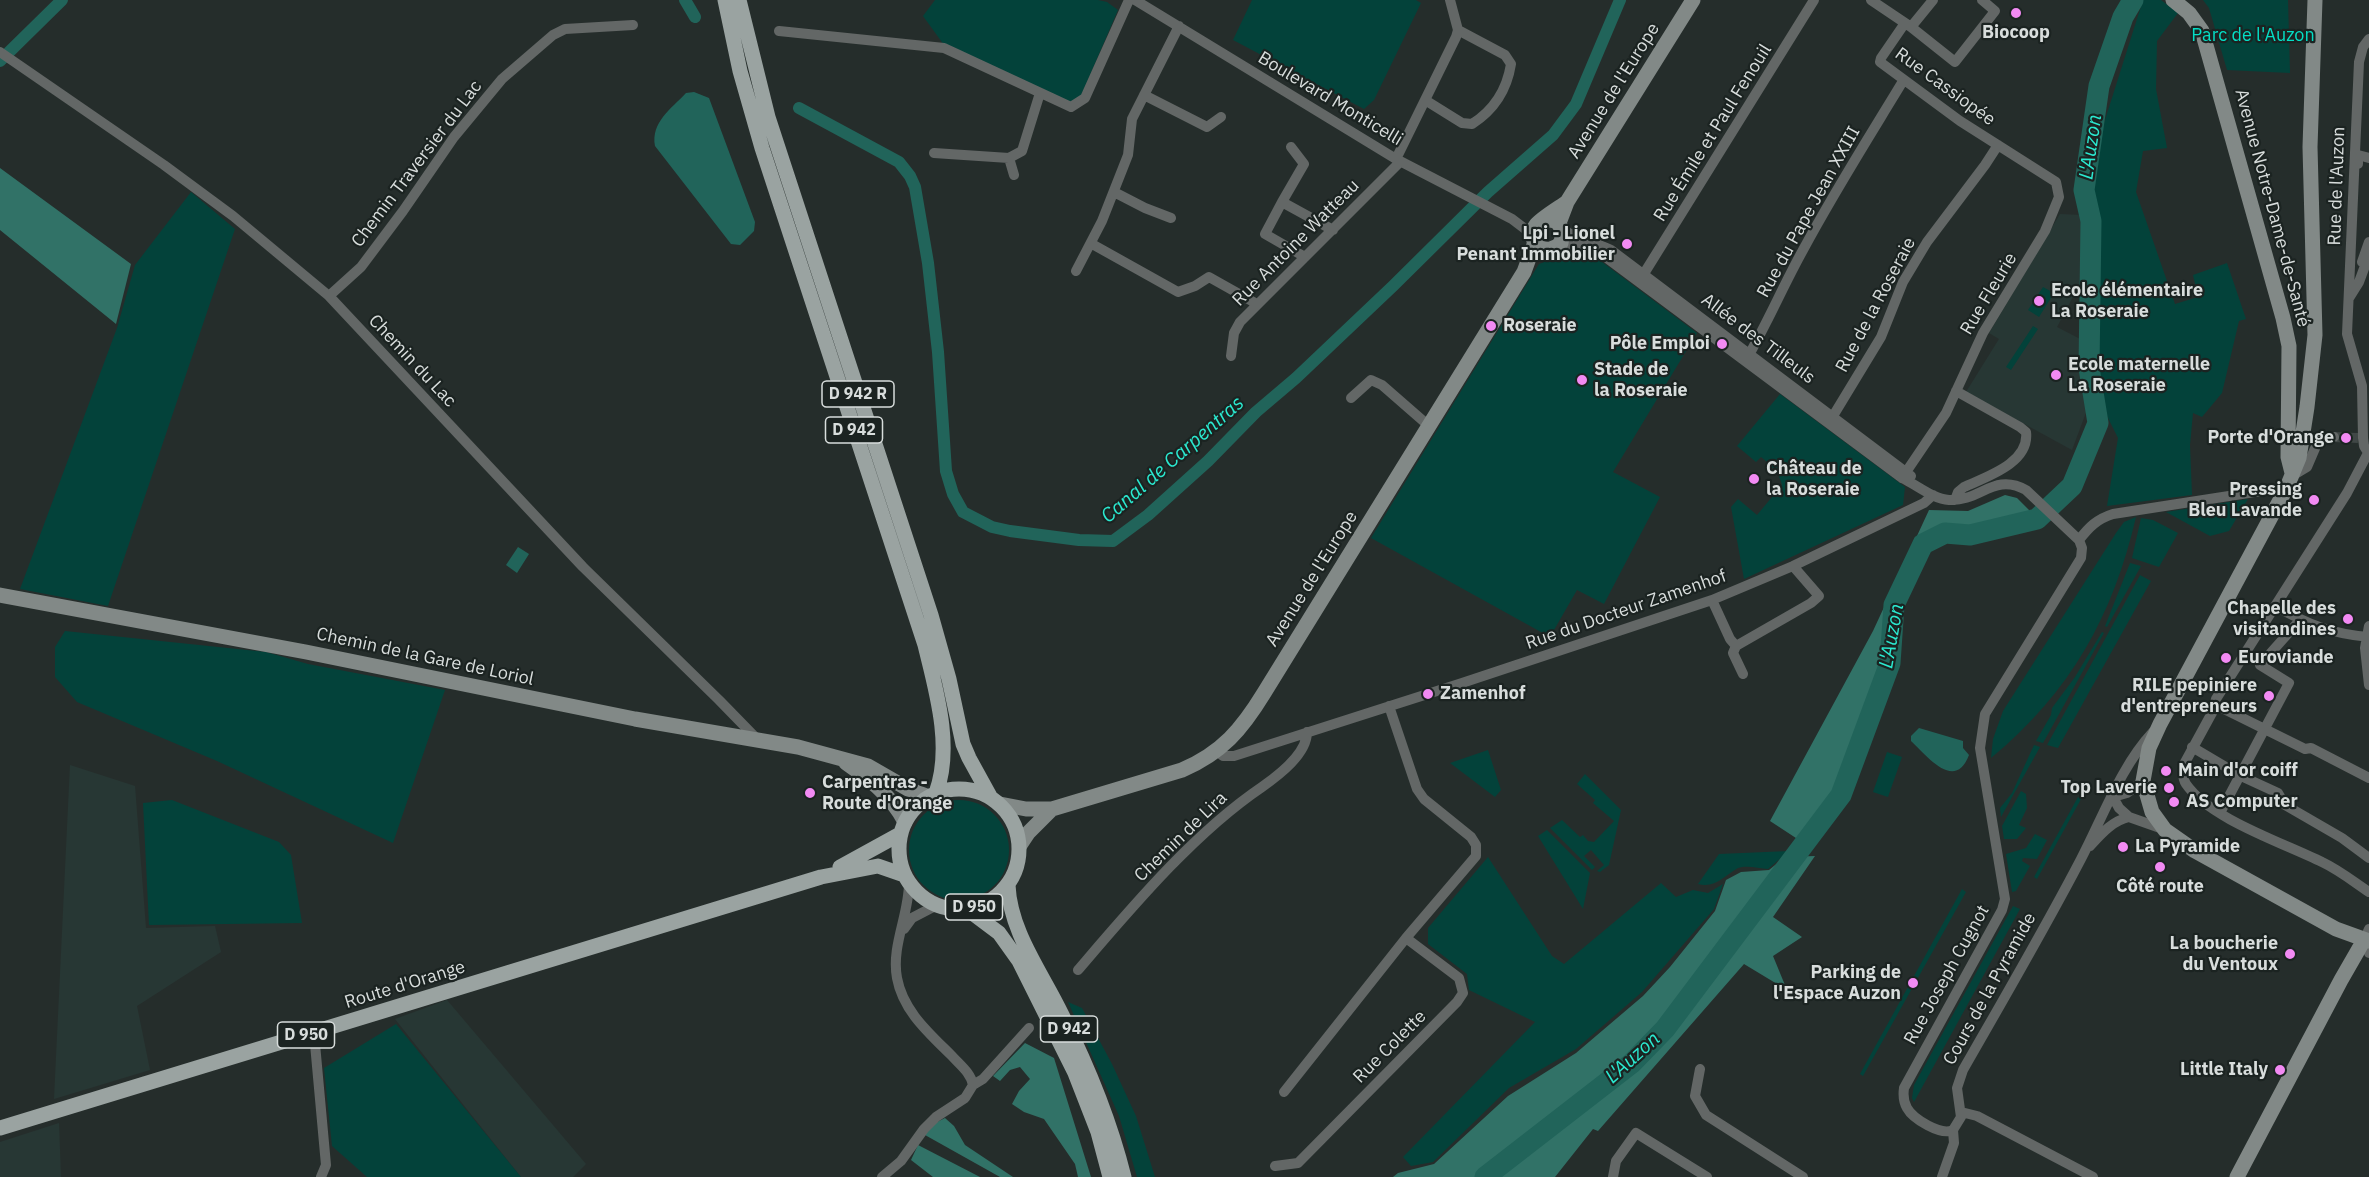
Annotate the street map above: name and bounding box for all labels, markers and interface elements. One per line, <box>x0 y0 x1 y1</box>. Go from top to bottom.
marker: Biocoop <box>2009 6 2023 20</box>
street label: Avenue de l'Europe <box>1564 19 1664 163</box>
place label: Biocoop <box>1982 22 2050 44</box>
park label: Parc de l'Auzon <box>2191 25 2315 47</box>
street label: Rue Émile et Paul Fenouil <box>1649 40 1777 226</box>
street label: Rue Cassiopée <box>1891 43 1999 131</box>
street label: Boulevard Monticelli <box>1254 47 1406 151</box>
street label: Chemin Traversier du Lac <box>347 76 487 252</box>
street label: Avenue Notre-Dame-de-Santé <box>2230 86 2314 330</box>
water label: L'Auzon <box>2075 113 2107 181</box>
street label: Rue du Pape Jean XXIII <box>1753 123 1865 301</box>
street label: Rue de l'Auzon <box>2324 126 2350 246</box>
street label: Rue Antoine Watteau <box>1228 175 1364 311</box>
place label: Lpi - Lionel Penant Immobilier <box>1456 223 1615 266</box>
street label: Rue de la Roseraie <box>1831 234 1921 376</box>
marker: Lpi - Lionel Penant Immobilier <box>1620 237 1634 251</box>
street label: Rue Fleurie <box>1956 249 2022 339</box>
place label: Ecole élémentaire La Roseraie <box>2051 280 2203 322</box>
street label: Allée des Tilleuls <box>1697 289 1819 389</box>
marker: Ecole élémentaire La Roseraie <box>2032 294 2046 308</box>
street label: Chemin du Lac <box>364 310 460 412</box>
place label: Roseraie <box>1503 315 1577 337</box>
marker: Roseraie <box>1484 319 1498 333</box>
place label: Pôle Emploi <box>1610 333 1710 355</box>
marker: Pôle Emploi <box>1715 337 1729 351</box>
place label: Ecole maternelle La Roseraie <box>2068 354 2210 397</box>
place label: Stade de la Roseraie <box>1594 359 1688 401</box>
marker: Ecole maternelle La Roseraie <box>2049 368 2063 382</box>
marker: Stade de la Roseraie <box>1575 373 1589 387</box>
road number: D 942 R <box>822 381 894 407</box>
water label: Canal de Carpentras <box>1097 391 1249 529</box>
road number: D 942 <box>826 417 882 443</box>
place label: Porte d'Orange <box>2207 427 2334 449</box>
marker: Porte d'Orange <box>2339 431 2353 445</box>
place label: Château de la Roseraie <box>1766 458 1862 500</box>
marker: Château de la Roseraie <box>1747 472 1761 486</box>
place label: Pressing Bleu Lavande <box>2188 479 2302 522</box>
marker: Pressing Bleu Lavande <box>2307 493 2321 507</box>
street label: Avenue de l'Europe <box>1262 507 1362 651</box>
street label: Rue du Docteur Zamenhof <box>1523 565 1729 655</box>
place label: Chapelle des visitandines <box>2227 598 2336 640</box>
water label: L'Auzon <box>1875 602 1909 670</box>
marker: Chapelle des visitandines <box>2341 612 2355 626</box>
street label: Chemin de la Gare de Loriol <box>314 623 536 691</box>
place label: Euroviande <box>2238 647 2334 669</box>
marker: Euroviande <box>2219 651 2233 665</box>
place label: RILE pepiniere d'entrepreneurs <box>2120 675 2257 718</box>
place label: Zamenhof <box>1440 683 1525 705</box>
marker: Zamenhof <box>1421 687 1435 701</box>
marker: RILE pepiniere d'entrepreneurs <box>2262 689 2276 703</box>
place label: Main d'or coiff <box>2178 760 2298 782</box>
marker: Main d'or coiff <box>2159 764 2173 778</box>
place label: Carpentras - Route d'Orange <box>822 772 952 814</box>
place label: Top Laverie <box>2060 777 2157 799</box>
marker: Top Laverie <box>2162 781 2176 795</box>
marker: Carpentras - Route d'Orange <box>803 786 817 800</box>
street label: Chemin de Lira <box>1130 787 1232 887</box>
place label: AS Computer <box>2186 791 2298 813</box>
marker: AS Computer <box>2167 795 2181 809</box>
place label: La Pyramide <box>2135 836 2240 858</box>
marker: La Pyramide <box>2116 840 2130 854</box>
marker: Côté route <box>2153 860 2167 874</box>
place label: Côté route <box>2116 876 2204 898</box>
road number: D 950 <box>946 894 1002 920</box>
street label: Rue Joseph Cugnot <box>1900 901 1994 1049</box>
street label: Cours de la Pyramide <box>1939 909 2041 1069</box>
place label: La boucherie du Ventoux <box>2169 933 2278 976</box>
marker: La boucherie du Ventoux <box>2283 947 2297 961</box>
street label: Route d'Orange <box>342 956 468 1014</box>
place label: Parking de l'Espace Auzon <box>1773 962 1901 1004</box>
marker: Parking de l'Espace Auzon <box>1906 976 1920 990</box>
street label: Rue Colette <box>1349 1006 1431 1088</box>
road number: D 942 <box>1040 1016 1098 1042</box>
road number: D 950 <box>278 1022 334 1048</box>
water label: L'Auzon <box>1601 1027 1665 1089</box>
place label: Little Italy <box>2180 1059 2268 1081</box>
marker: Little Italy <box>2273 1063 2287 1077</box>

